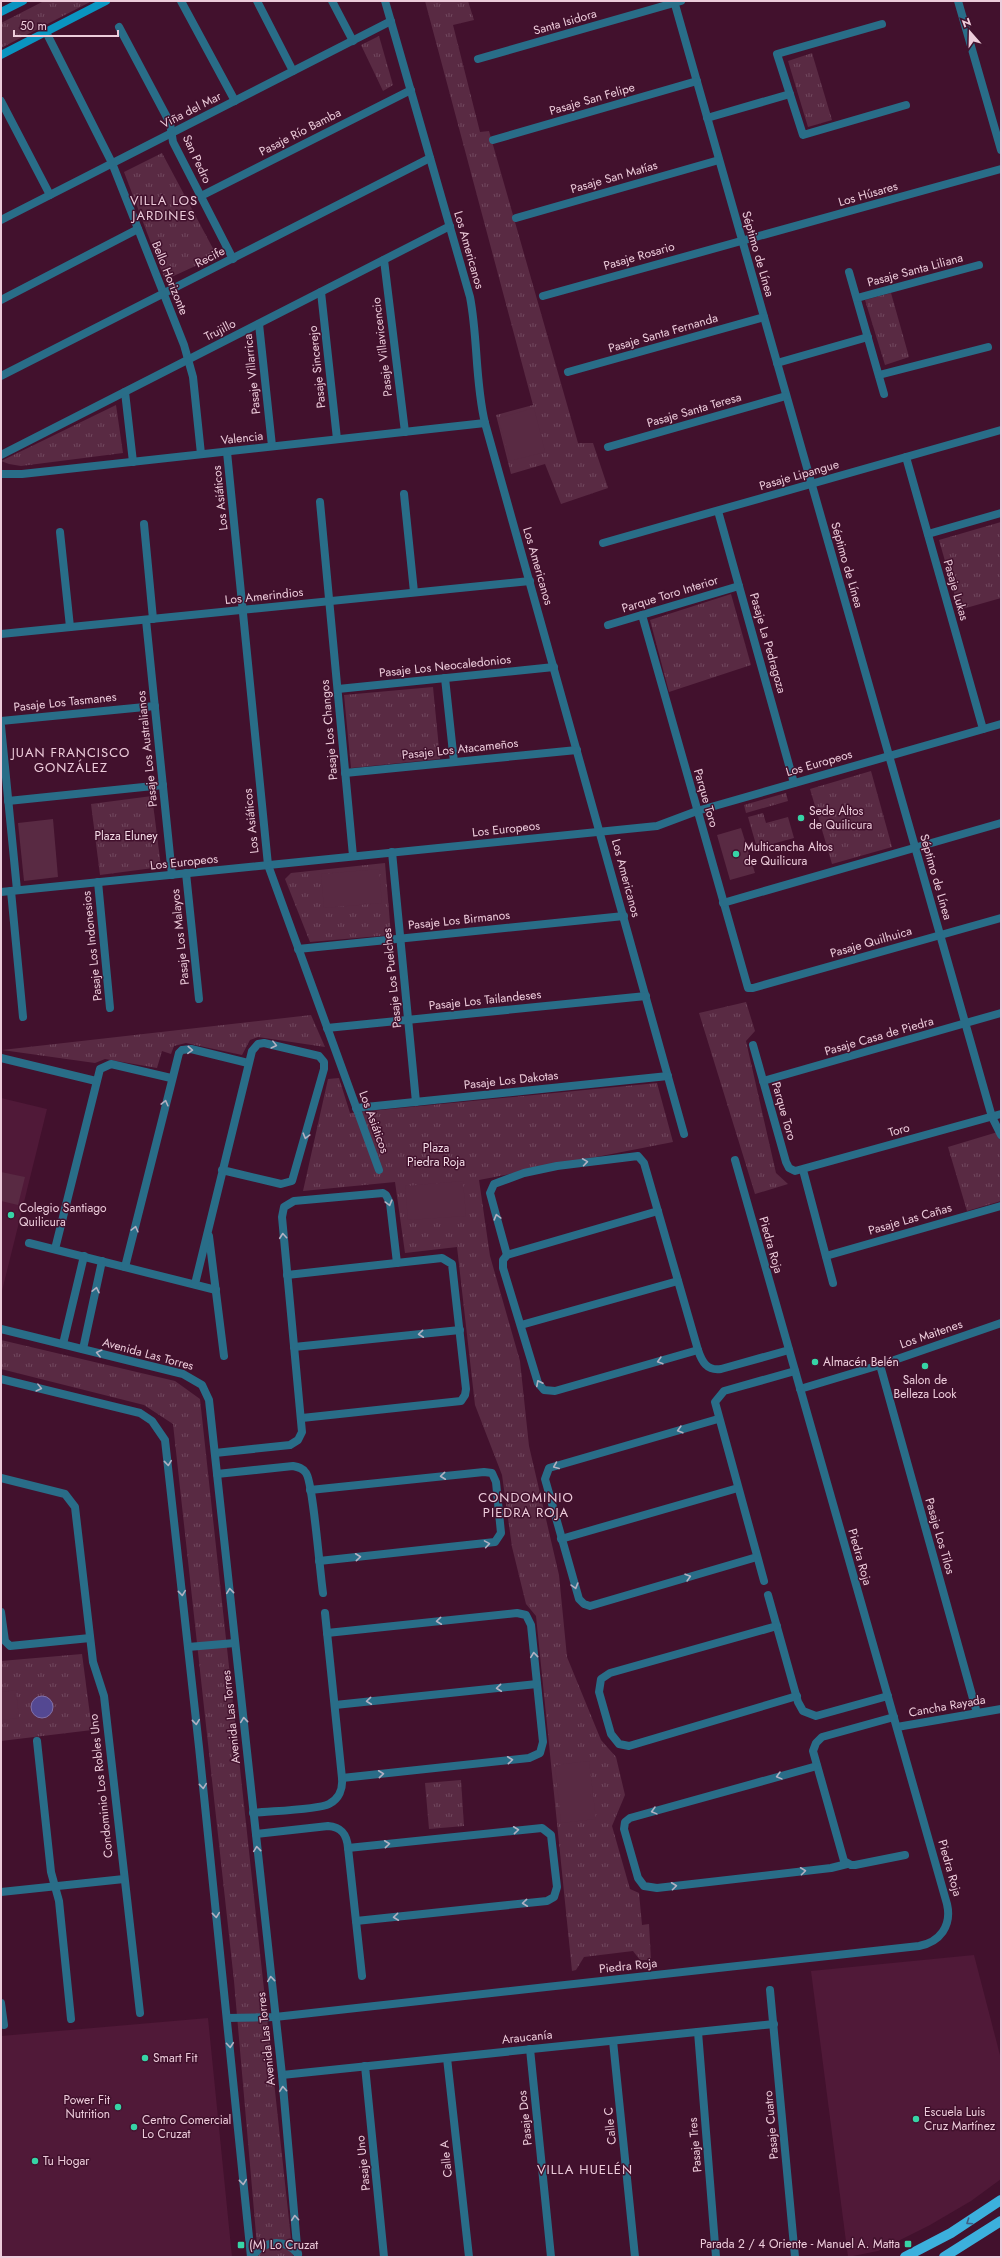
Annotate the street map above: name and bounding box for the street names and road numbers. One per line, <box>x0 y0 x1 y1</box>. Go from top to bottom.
street label: Santa Isidora <box>531 4 599 40</box>
street label: Pasaje San Felipe <box>547 78 637 120</box>
street label: Viña del Mar <box>158 87 225 133</box>
street label: Pasaje Río Bamba <box>256 103 344 160</box>
street label: San Pedro <box>178 132 216 187</box>
street label: Pasaje San Matías <box>568 156 660 198</box>
street label: Los Húsares <box>836 177 900 211</box>
street label: Los Americanos <box>449 209 489 291</box>
street label: Séptimo de Línea <box>737 209 779 299</box>
street label: Pasaje Rosario <box>601 237 677 275</box>
street label: Bello Horizonte <box>147 238 193 318</box>
street label: Recife <box>192 242 228 272</box>
street label: Pasaje Santa Liliana <box>865 248 965 291</box>
street label: Pasaje Villavicencio <box>367 296 397 398</box>
street label: Pasaje Santa Fernanda <box>606 309 720 357</box>
street label: Trujillo <box>201 314 239 346</box>
street label: Pasaje Sincerejo <box>304 324 330 409</box>
street label: Pasaje Villarrica <box>239 333 265 415</box>
street label: Pasaje Santa Teresa <box>645 388 744 432</box>
street label: Valencia <box>220 427 264 449</box>
street label: Pasaje Lipangue <box>757 455 841 495</box>
street label: Los Asiáticos <box>208 464 232 531</box>
street label: Séptimo de Línea <box>826 520 868 610</box>
street label: Los Americanos <box>518 525 558 607</box>
street label: Pasaje Lukas <box>939 557 973 623</box>
street label: Parque Toro Interior <box>620 571 721 617</box>
street label: Los Amerindios <box>224 583 304 609</box>
street label: Pasaje La Pedragoza <box>745 591 791 696</box>
street label: Pasaje Los Neocaledonios <box>378 650 512 682</box>
street label: Pasaje Los Changos <box>316 679 342 781</box>
street label: Pasaje Los Tasmanes <box>13 688 117 716</box>
street label: Pasaje Los Australianos <box>132 690 162 808</box>
street label: Pasaje Los Atacameños <box>401 734 519 764</box>
street label: Los Europeos <box>784 745 854 781</box>
street label: Parque Toro <box>689 767 723 830</box>
street label: Los Asiáticos <box>239 787 263 854</box>
street label: Los Europeos <box>471 816 541 842</box>
street label: Séptimo de Línea <box>915 832 957 922</box>
street label: Los Americanos <box>607 837 645 919</box>
street label: Los Europeos <box>149 849 219 875</box>
street label: Pasaje Los Malayos <box>166 888 194 986</box>
street label: Pasaje Los Indonesios <box>77 890 107 1002</box>
street label: Pasaje Los Birmanos <box>407 906 511 934</box>
street label: Pasaje Quilhuica <box>828 922 914 962</box>
street label: Pasaje Los Puelches <box>378 927 406 1029</box>
street label: Pasaje Los Tailandeses <box>428 985 542 1015</box>
street label: Pasaje Casa de Piedra <box>822 1012 936 1060</box>
street label: Pasaje Los Dakotas <box>463 1066 559 1094</box>
street label: Parque Toro <box>767 1080 801 1143</box>
street label: Los Asiáticos <box>354 1088 394 1156</box>
street label: Toro <box>886 1118 912 1142</box>
street label: Pasaje Las Cañas <box>866 1198 954 1239</box>
street label: Piedra Roja <box>754 1215 788 1276</box>
street label: Los Maitenes <box>897 1315 965 1353</box>
street label: Avenida Las Torres <box>100 1333 196 1375</box>
street label: Pasaje Los Tilos <box>921 1496 960 1576</box>
street label: Piedra Roja <box>843 1527 877 1588</box>
street label: Avenida Las Torres <box>217 1669 245 1765</box>
street label: Cancha Rayada <box>907 1690 987 1722</box>
street label: Condominio Los Robles Uno <box>84 1713 118 1859</box>
street label: Piedra Roja <box>933 1838 967 1899</box>
street label: Piedra Roja <box>598 1954 658 1978</box>
street label: Avenida Las Torres <box>252 1991 280 2087</box>
street label: Araucanía <box>501 2025 553 2049</box>
street label: Pasaje Cuatro <box>759 2089 783 2160</box>
street label: Pasaje Dos <box>513 2090 537 2146</box>
street label: Calle C <box>599 2106 621 2146</box>
street label: Pasaje Tres <box>684 2117 706 2173</box>
street label: Pasaje Uno <box>351 2134 375 2192</box>
street label: Calle A <box>435 2139 457 2178</box>

